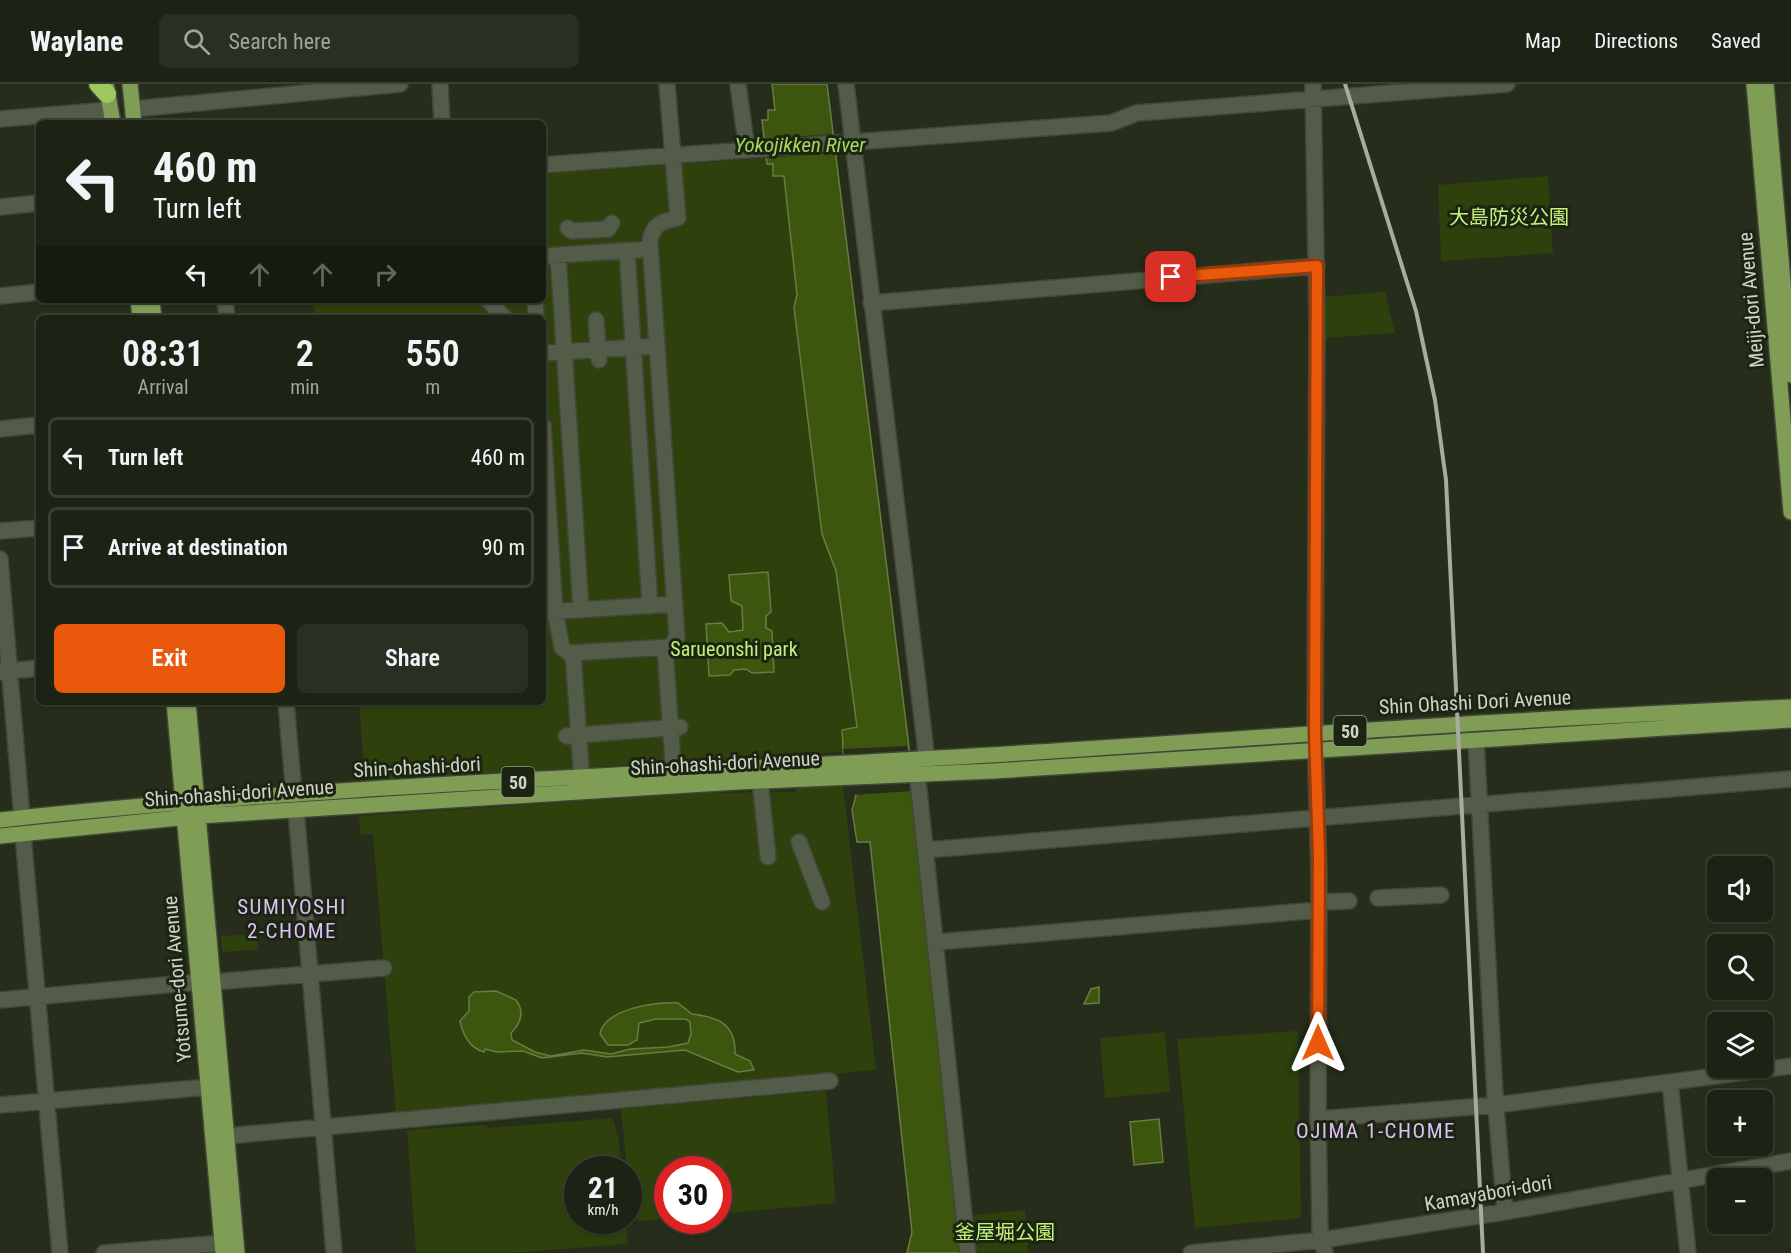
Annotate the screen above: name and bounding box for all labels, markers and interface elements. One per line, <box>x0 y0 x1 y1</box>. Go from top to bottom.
search box <box>159 14 579 68</box>
text: Waylane <box>30 25 123 58</box>
icon: search <box>180 25 213 58</box>
text: Search here <box>228 29 331 54</box>
text: Map <box>1525 29 1561 53</box>
text: Directions <box>1594 29 1678 53</box>
text: Saved <box>1711 29 1761 53</box>
water label: Yokojikken River <box>734 133 866 157</box>
text: 460 m <box>153 143 258 192</box>
icon: left <box>54 144 132 222</box>
text: Turn left <box>153 193 242 225</box>
park label: 大島防災公園 <box>1449 205 1569 229</box>
street label: Meiji-dori Avenue <box>1733 231 1769 369</box>
pin <box>1145 251 1196 302</box>
icon: left <box>180 258 213 291</box>
icon: ahead <box>243 258 276 291</box>
icon: ahead <box>306 258 339 291</box>
icon: right <box>369 258 402 291</box>
icon: arrive <box>1154 260 1187 293</box>
text: 08:31 <box>122 333 204 375</box>
text: 2 <box>296 333 314 375</box>
text: 550 <box>406 333 460 375</box>
text: Arrival <box>138 375 189 399</box>
text: min <box>290 375 319 399</box>
text: m <box>425 375 440 399</box>
icon: left <box>57 441 90 474</box>
text: Turn left <box>108 445 183 470</box>
text: 460 m <box>471 445 525 470</box>
icon: arrive <box>57 531 90 564</box>
text: Arrive at destination <box>108 535 288 560</box>
text: 90 m <box>482 535 525 560</box>
button: Exit <box>54 624 285 693</box>
button: Share <box>297 624 528 693</box>
park label: Sarueonshi park <box>670 637 798 661</box>
street label: Shin Ohashi Dori Avenue <box>1378 685 1572 719</box>
road number: 50 <box>1334 716 1366 746</box>
street label: Shin-ohashi-dori Avenue <box>630 746 820 780</box>
street label: Shin-ohashi-dori <box>353 752 481 782</box>
road number: 50 <box>502 767 534 797</box>
street label: Shin-ohashi-dori Avenue <box>144 774 334 812</box>
map controls <box>1707 856 1773 1234</box>
button: sound <box>1707 856 1773 922</box>
street label: Yotsume-dori Avenue <box>158 895 196 1063</box>
district label: SUMIYOSHI 2-CHOME <box>237 895 347 943</box>
button: search <box>1707 934 1773 1000</box>
position arrow <box>1286 1011 1350 1075</box>
button: layers <box>1707 1012 1773 1078</box>
button: + <box>1707 1090 1773 1156</box>
district label: OJIMA 1-CHOME <box>1296 1119 1456 1143</box>
speed limit sign: 30 <box>654 1156 732 1234</box>
button: − <box>1707 1168 1773 1234</box>
text: 21 <box>588 1170 618 1205</box>
street label: Kamayabori-dori <box>1422 1170 1554 1216</box>
text: km/h <box>588 1201 618 1219</box>
park label: 釜屋堀公園 <box>955 1220 1055 1244</box>

